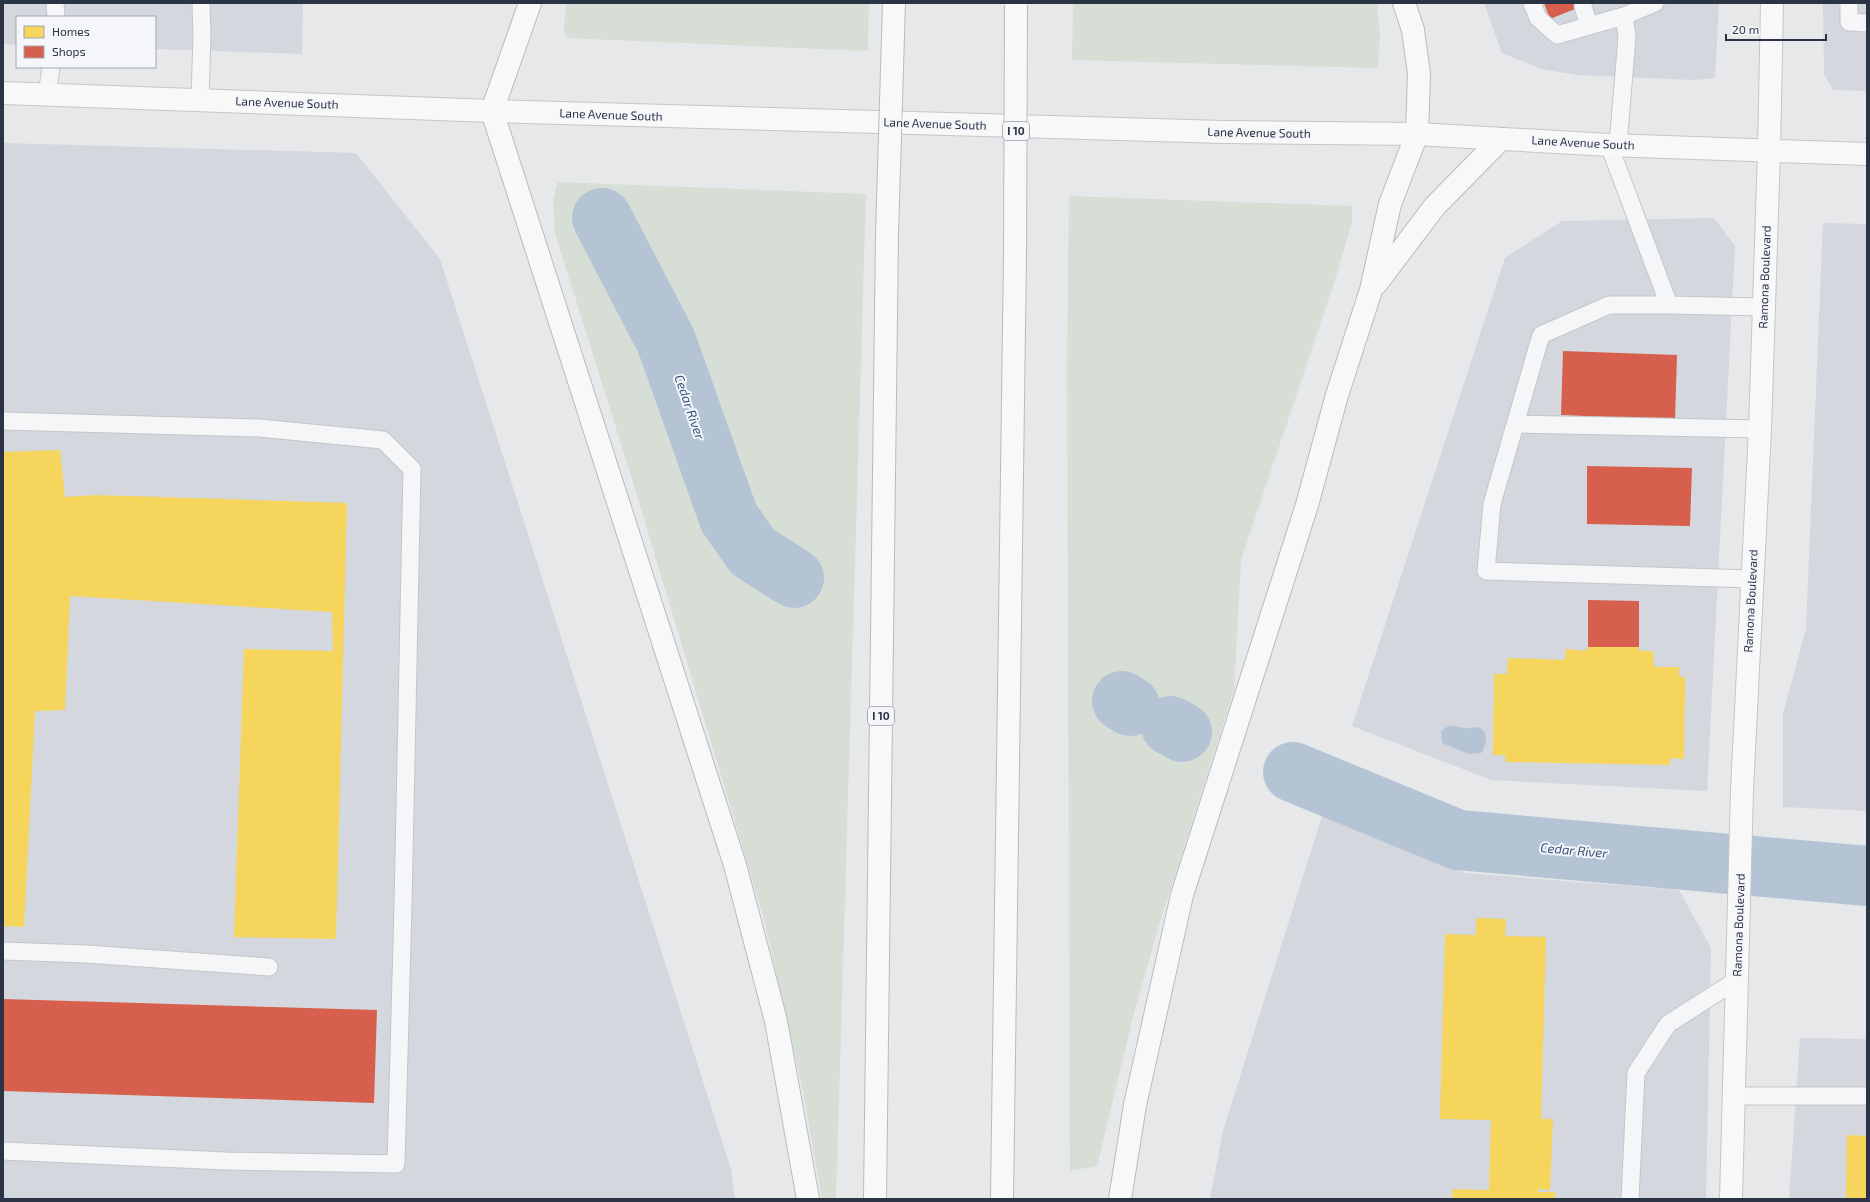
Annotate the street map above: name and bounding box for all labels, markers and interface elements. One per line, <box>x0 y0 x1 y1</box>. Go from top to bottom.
legend <box>16 16 156 68</box>
scale bar <box>1726 16 1826 42</box>
text: 20 m <box>1732 22 1759 36</box>
text: Homes <box>52 24 90 38</box>
text: Shops <box>52 44 86 58</box>
street label: Lane Avenue South <box>235 93 339 111</box>
street label: Lane Avenue South <box>559 105 663 123</box>
street label: Lane Avenue South <box>883 114 987 132</box>
road number: I 10 <box>1003 122 1029 140</box>
street label: Lane Avenue South <box>1207 124 1311 140</box>
street label: Lane Avenue South <box>1531 132 1635 152</box>
street label: Ramona Boulevard <box>1755 225 1773 329</box>
water label: Cedar River <box>671 373 709 442</box>
street label: Ramona Boulevard <box>1740 549 1760 653</box>
road number: I 10 <box>868 707 894 725</box>
water label: Cedar River <box>1540 839 1609 861</box>
street label: Ramona Boulevard <box>1729 873 1747 977</box>

